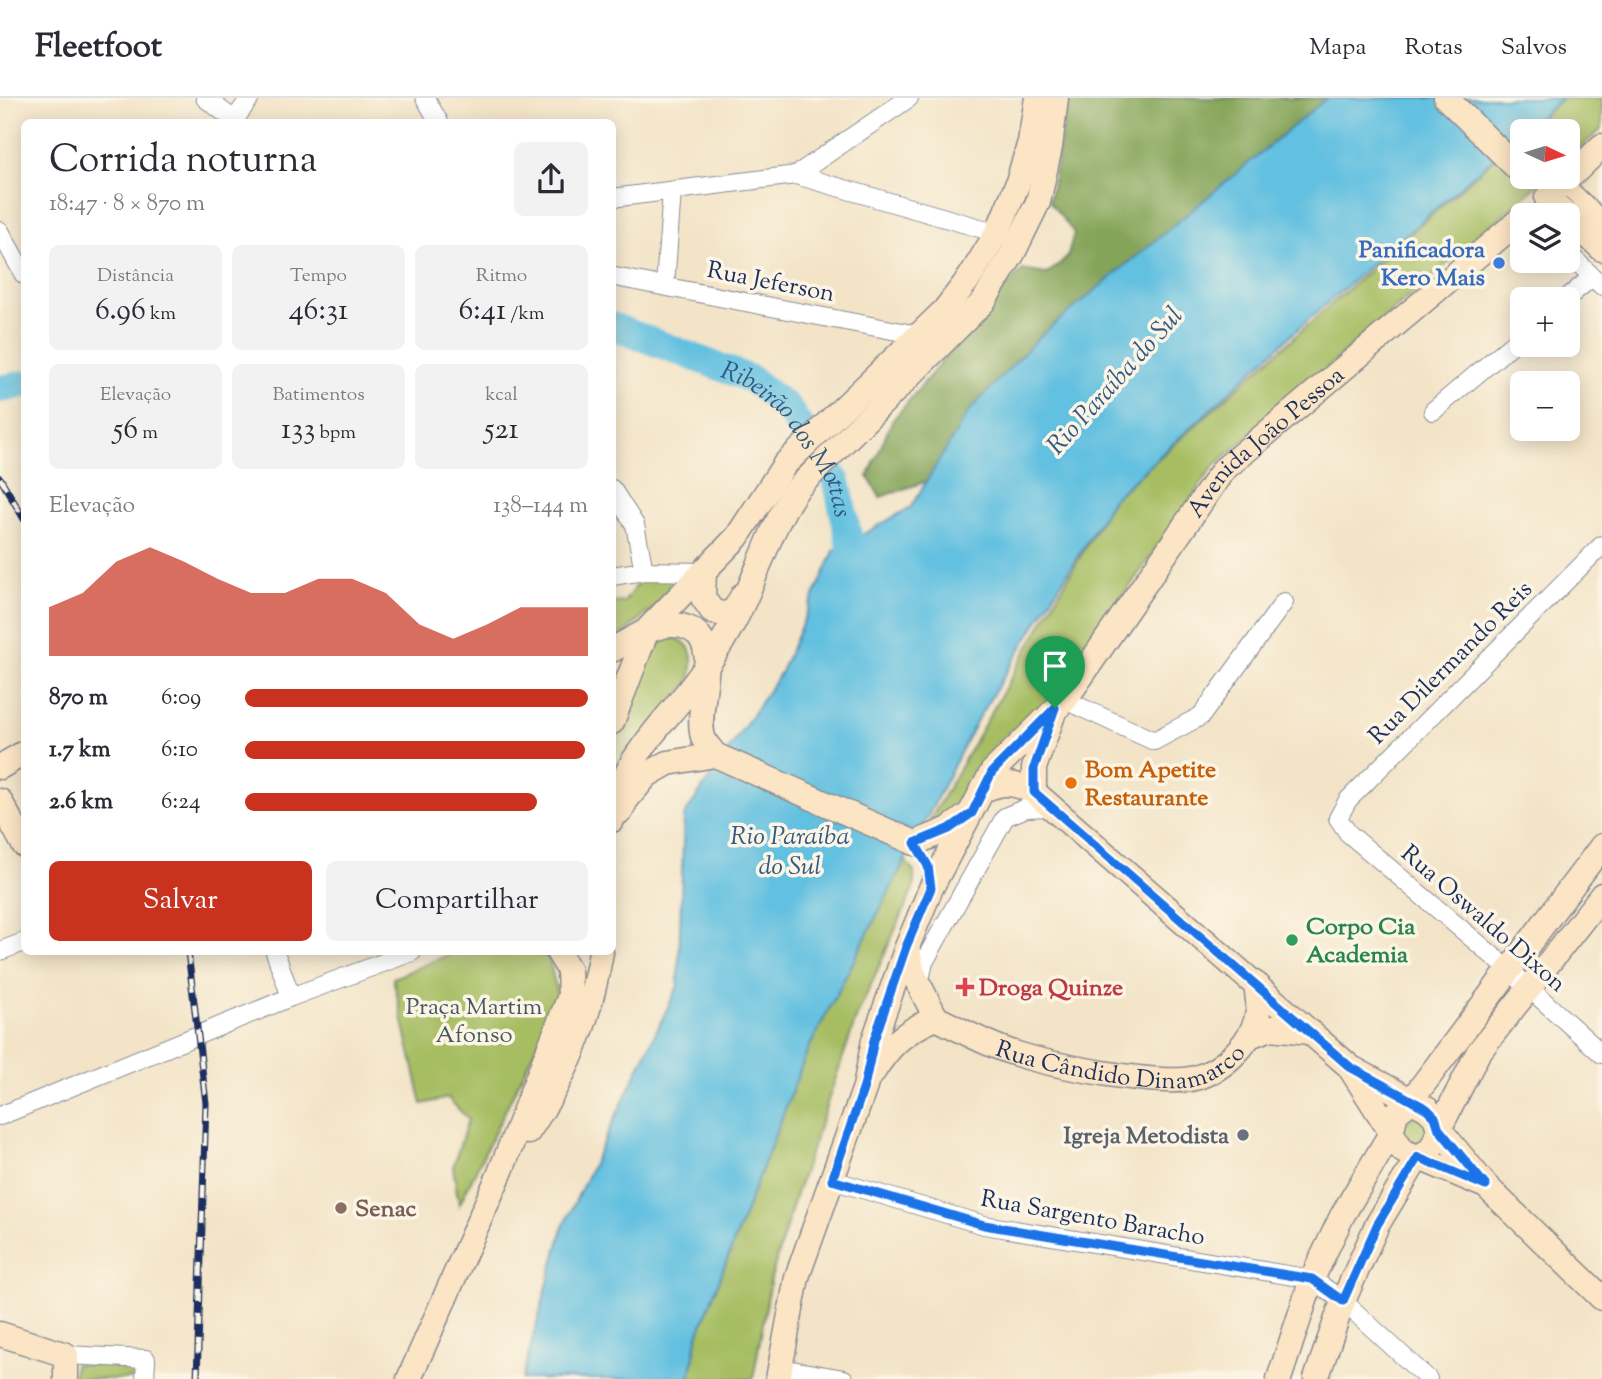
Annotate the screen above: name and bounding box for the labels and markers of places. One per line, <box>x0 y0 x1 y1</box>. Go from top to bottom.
place label: Panificadora Kero Mais <box>1359 234 1486 296</box>
marker: Panificadora Kero Mais <box>1491 255 1507 271</box>
pin <box>1025 636 1085 708</box>
place label: Bom Apetite Restaurante <box>1085 754 1216 816</box>
marker: Bom Apetite Restaurante <box>1063 775 1079 791</box>
place label: Corpo Cia Academia <box>1306 911 1416 973</box>
marker: Corpo Cia Academia <box>1284 932 1300 948</box>
place label: Droga Quinze <box>979 972 1123 1006</box>
marker: Droga Quinze <box>957 979 973 995</box>
place label: Igreja Metodista <box>1063 1120 1230 1154</box>
marker: Igreja Metodista <box>1235 1127 1251 1143</box>
place label: Senac <box>355 1193 416 1227</box>
marker: Senac <box>333 1200 349 1216</box>

